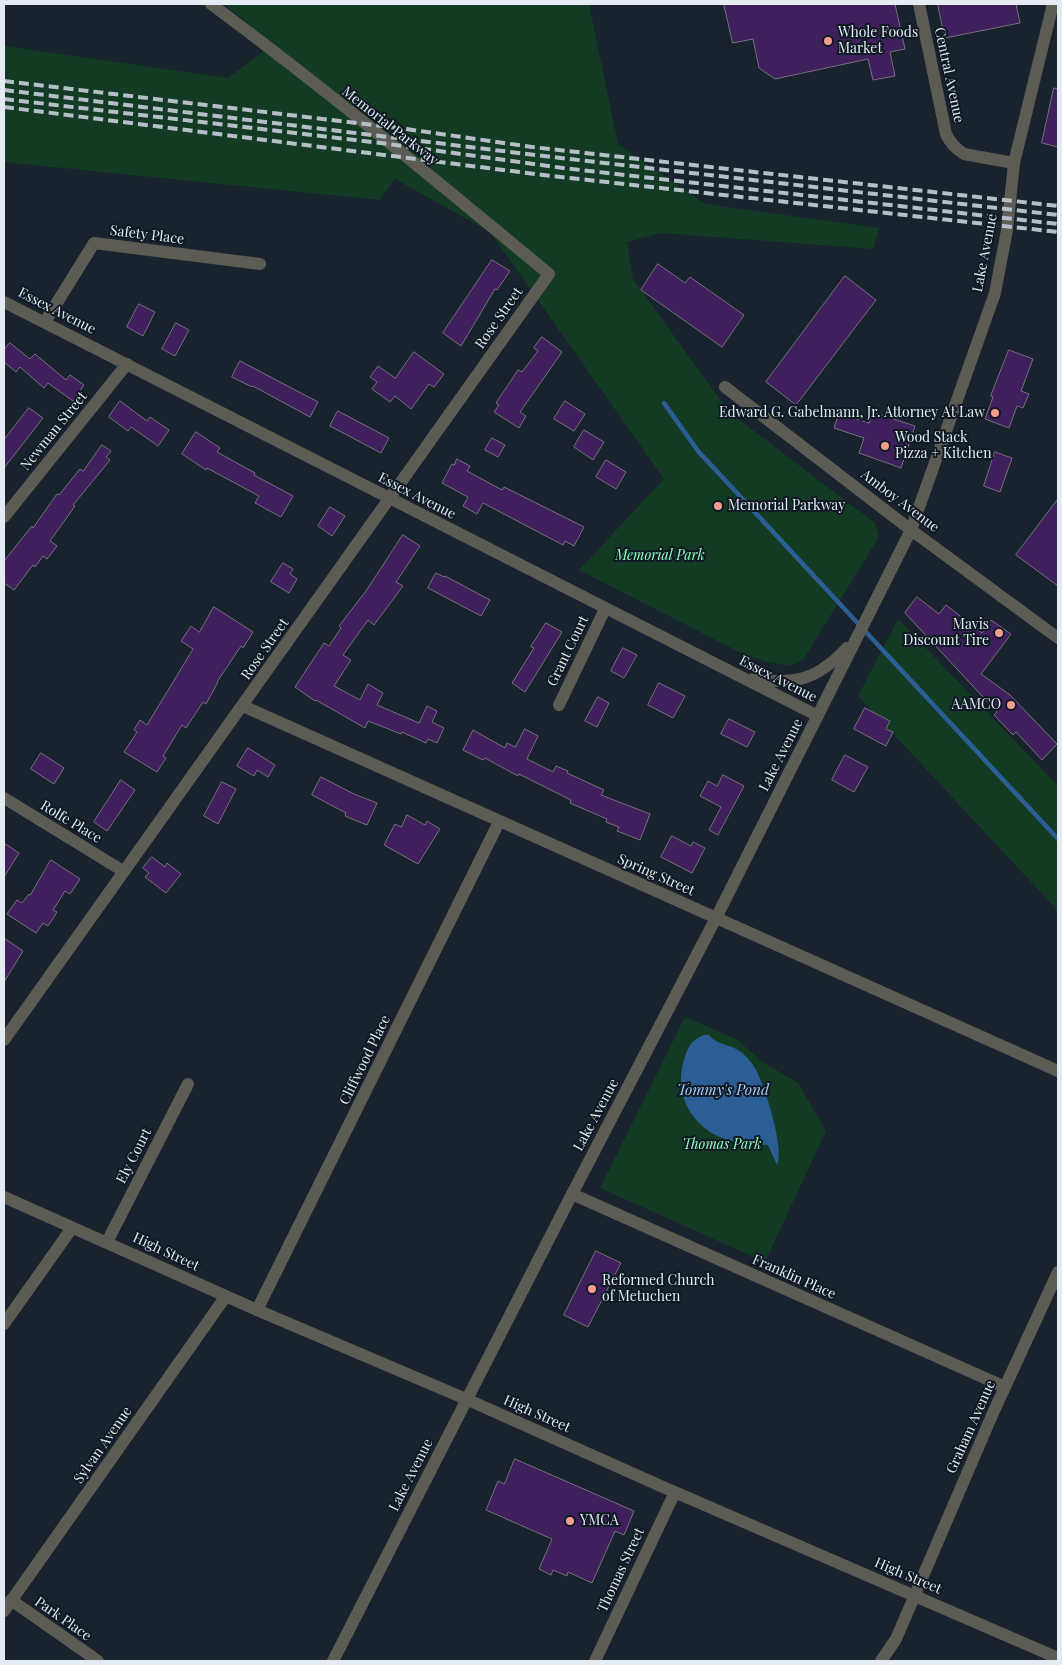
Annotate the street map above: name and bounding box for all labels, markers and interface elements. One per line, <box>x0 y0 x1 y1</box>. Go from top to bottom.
place label: Whole Foods Market <box>838 25 918 58</box>
street label: Central Avenue <box>931 26 967 124</box>
marker: Whole Foods Market <box>822 35 834 47</box>
street label: Memorial Parkway <box>339 83 441 169</box>
street label: Lake Avenue <box>969 212 1001 294</box>
street label: Safety Place <box>109 222 185 248</box>
street label: Essex Avenue <box>15 284 99 338</box>
street label: Rose Street <box>472 284 526 352</box>
street label: Newman Street <box>17 388 91 474</box>
place label: Edward G. Gabelmann, Jr. Attorney At Law <box>719 405 985 421</box>
marker: Edward G. Gabelmann, Jr. Attorney At Law <box>989 407 1001 419</box>
place label: Wood Stack Pizza + Kitchen <box>895 430 991 462</box>
marker: Wood Stack Pizza + Kitchen <box>879 440 891 452</box>
street label: Amboy Avenue <box>858 466 942 536</box>
street label: Essex Avenue <box>375 469 459 523</box>
place label: Memorial Parkway <box>728 498 845 514</box>
marker: Memorial Parkway <box>712 500 724 512</box>
park label: Memorial Park <box>615 548 705 564</box>
street label: Grant Court <box>544 613 592 689</box>
street label: Rose Street <box>238 615 292 683</box>
place label: Mavis Discount Tire <box>903 617 989 650</box>
marker: Mavis Discount Tire <box>993 627 1005 639</box>
street label: Essex Avenue <box>736 652 820 706</box>
place label: AAMCO <box>952 697 1001 713</box>
marker: AAMCO <box>1005 699 1017 711</box>
street label: Lake Avenue <box>756 716 806 794</box>
street label: Rolfe Place <box>37 797 105 847</box>
street label: Spring Street <box>615 851 697 899</box>
street label: Cliffwood Place <box>336 1013 394 1107</box>
street label: Lake Avenue <box>570 1076 622 1154</box>
water label: Tommy's Pond <box>677 1081 769 1099</box>
street label: Ely Court <box>113 1126 155 1186</box>
park label: Thomas Park <box>682 1137 762 1153</box>
street label: High Street <box>130 1229 202 1275</box>
street label: Franklin Place <box>750 1251 838 1303</box>
place label: Reformed Church of Metuchen <box>602 1273 715 1305</box>
marker: Reformed Church of Metuchen <box>586 1283 598 1295</box>
street label: Graham Avenue <box>943 1378 999 1476</box>
street label: High Street <box>501 1392 573 1436</box>
street label: Sylvan Avenue <box>70 1403 136 1487</box>
street label: Lake Avenue <box>386 1436 436 1514</box>
place label: YMCA <box>580 1513 619 1529</box>
marker: YMCA <box>564 1515 576 1527</box>
street label: Thomas Street <box>594 1525 648 1615</box>
street label: High Street <box>872 1554 944 1598</box>
street label: Park Place <box>32 1593 94 1645</box>

